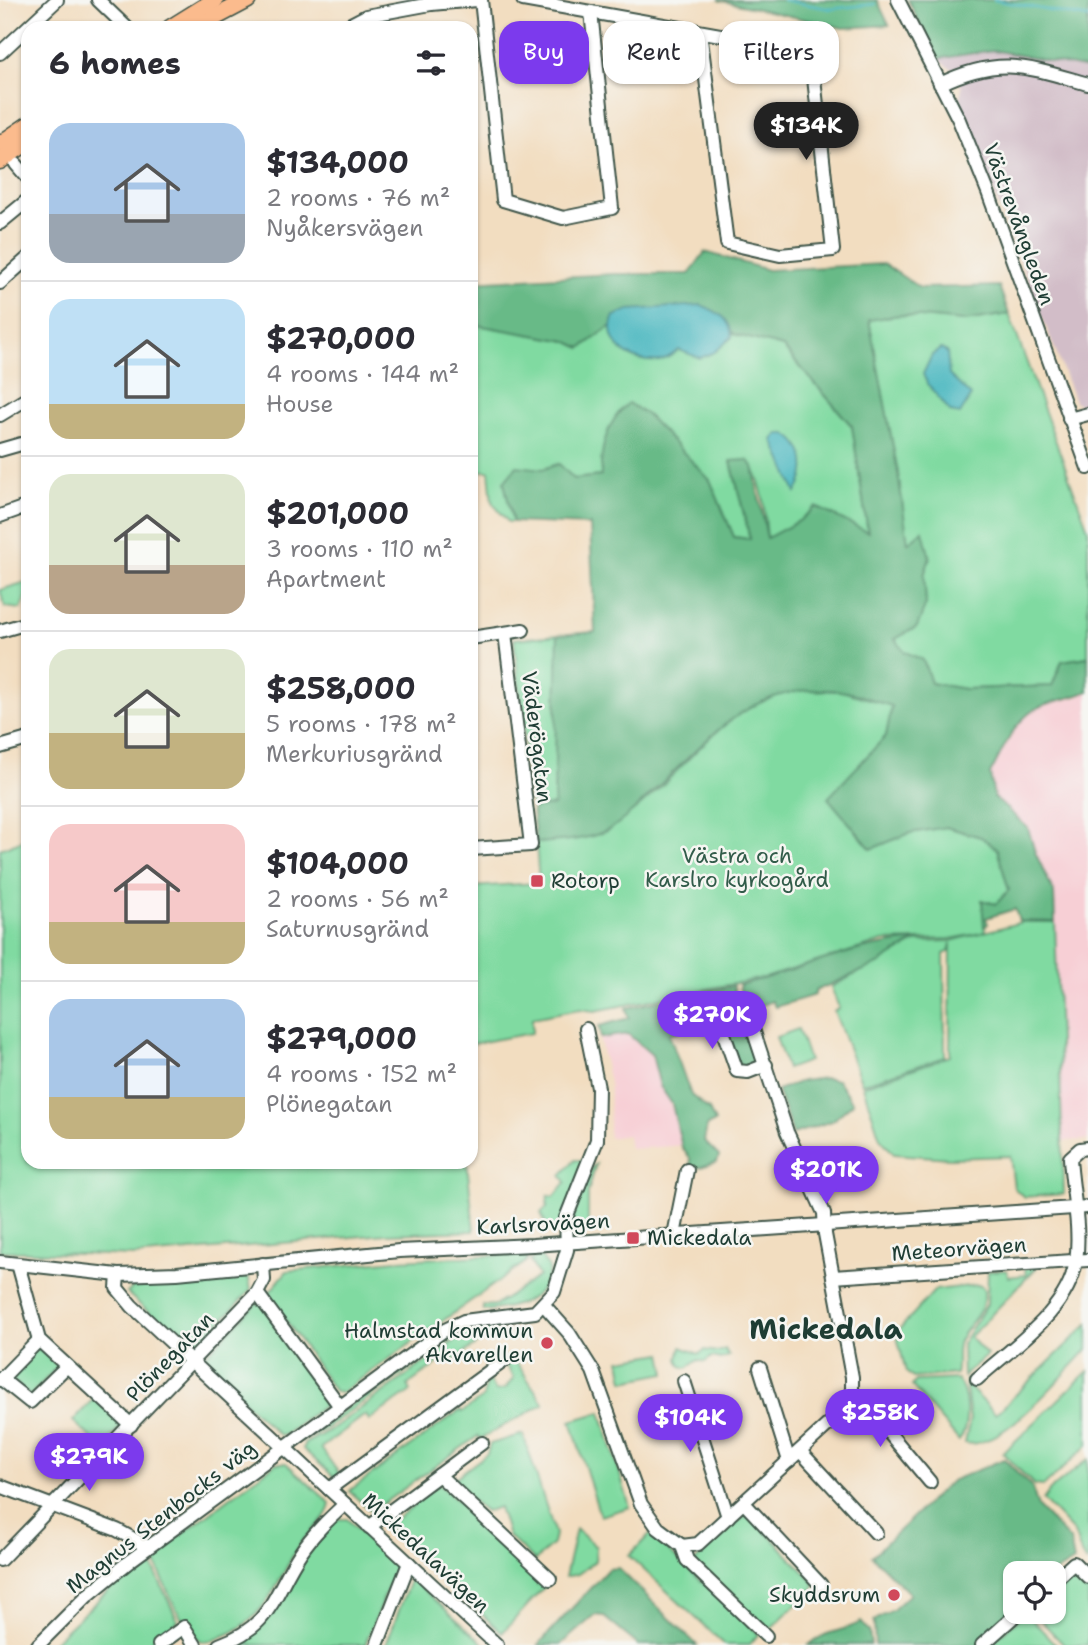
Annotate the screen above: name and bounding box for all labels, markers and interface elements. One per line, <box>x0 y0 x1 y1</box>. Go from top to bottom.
chip: Buy <box>499 21 589 84</box>
chip: Rent <box>603 21 705 84</box>
chip: Filters <box>719 21 839 84</box>
text: 6 homes <box>49 43 181 84</box>
icon: filters <box>412 44 450 82</box>
pin: $134K <box>757 102 855 162</box>
text: $134K <box>770 110 842 140</box>
street label: Västrevångleden <box>977 139 1061 309</box>
text: $134,000 <box>266 142 409 183</box>
icon: home <box>105 151 189 235</box>
text: 2 rooms · 76 m² <box>266 183 450 213</box>
text: Nyåkersvägen <box>266 213 423 243</box>
text: $270,000 <box>266 318 416 359</box>
icon: home <box>105 327 189 411</box>
text: 4 rooms · 144 m² <box>266 359 459 389</box>
text: House <box>266 389 334 419</box>
text: $201,000 <box>266 493 409 534</box>
icon: home <box>105 502 189 586</box>
text: 3 rooms · 110 m² <box>266 534 453 564</box>
text: Apartment <box>266 564 386 594</box>
text: $258,000 <box>266 668 416 709</box>
street label: Väderögatan <box>515 669 559 805</box>
icon: home <box>105 677 189 761</box>
text: 5 rooms · 178 m² <box>266 709 457 739</box>
text: Merkuriusgränd <box>266 739 443 769</box>
park label: Västra och Karslro kyrkogård <box>645 842 829 894</box>
text: $104,000 <box>266 843 409 884</box>
icon: home <box>105 852 189 936</box>
place label: Rotorp <box>551 867 620 895</box>
marker: Rotorp <box>529 873 545 889</box>
text: 2 rooms · 56 m² <box>266 884 449 914</box>
text: Saturnusgränd <box>266 914 429 944</box>
pin: $270K <box>663 992 761 1051</box>
text: $270K <box>673 999 751 1029</box>
text: $279,000 <box>266 1018 417 1059</box>
icon: home <box>105 1027 189 1111</box>
text: 4 rooms · 152 m² <box>266 1059 457 1089</box>
text: Plönegatan <box>266 1089 392 1119</box>
pin: $201K <box>777 1146 875 1206</box>
text: $201K <box>790 1154 862 1184</box>
street label: Karlsrovägen <box>476 1207 611 1241</box>
place label: Mickedala <box>647 1224 752 1252</box>
marker: Mickedala <box>625 1230 641 1246</box>
street label: Meteorvägen <box>891 1230 1028 1268</box>
street label: Plönegatan <box>120 1306 220 1408</box>
district label: Mickedala <box>749 1310 903 1348</box>
place label: Halmstad kommun Akvarellen <box>344 1317 533 1369</box>
marker: Halmstad kommun Akvarellen <box>539 1335 555 1351</box>
pin: $258K <box>831 1390 929 1449</box>
pin: $104K <box>641 1394 739 1454</box>
text: $258K <box>841 1397 919 1427</box>
text: $104K <box>654 1402 726 1432</box>
pin: $279K <box>40 1434 138 1493</box>
street label: Magnus Stenbocks väg <box>60 1434 262 1600</box>
text: $279K <box>50 1441 128 1471</box>
street label: Mickedalavägen <box>356 1487 496 1620</box>
map controls <box>1003 1561 1066 1624</box>
button: locate <box>1003 1561 1066 1624</box>
place label: Skyddsrum <box>769 1581 880 1609</box>
marker: Skyddsrum <box>886 1587 902 1603</box>

